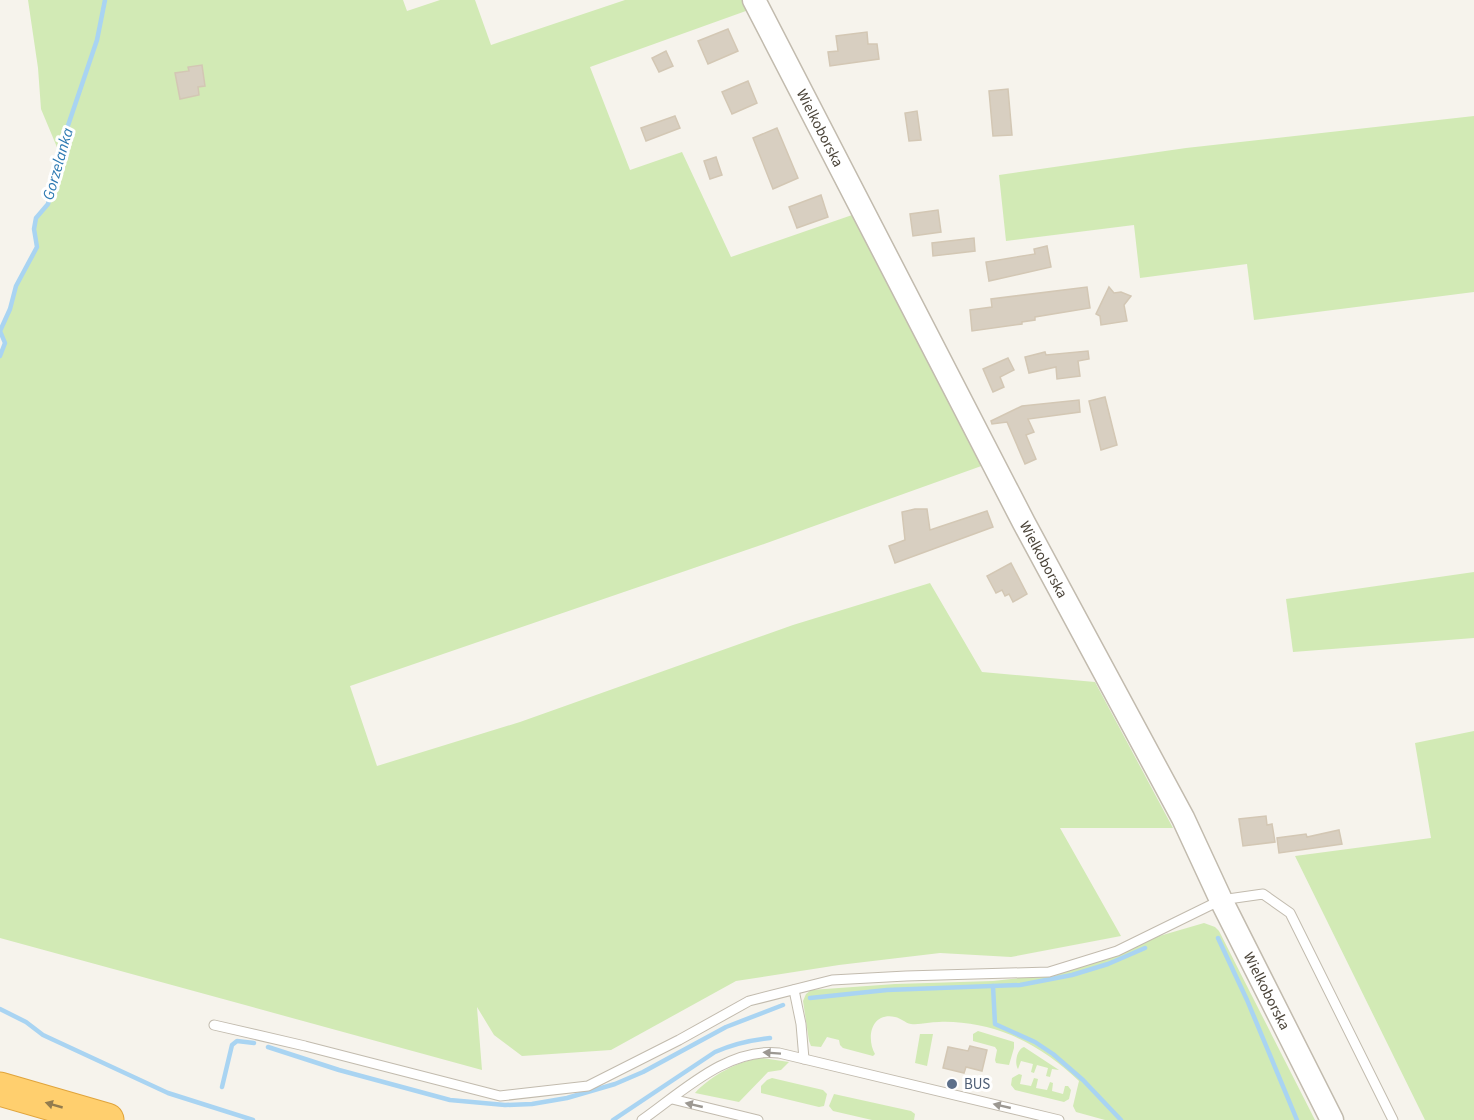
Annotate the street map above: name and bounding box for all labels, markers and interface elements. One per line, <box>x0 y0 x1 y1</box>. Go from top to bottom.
street label: Wielkoborska <box>791 85 849 170</box>
water label: Gorzelanka <box>37 125 79 203</box>
street label: Wielkoborska <box>1014 517 1073 602</box>
street label: Wielkoborska <box>1238 948 1295 1034</box>
one-way arrow <box>762 1048 781 1057</box>
place label: BUS <box>964 1074 990 1095</box>
marker: BUS <box>945 1077 959 1091</box>
one-way arrow <box>45 1099 63 1109</box>
one-way arrow <box>685 1099 704 1109</box>
one-way arrow <box>993 1101 1011 1111</box>

